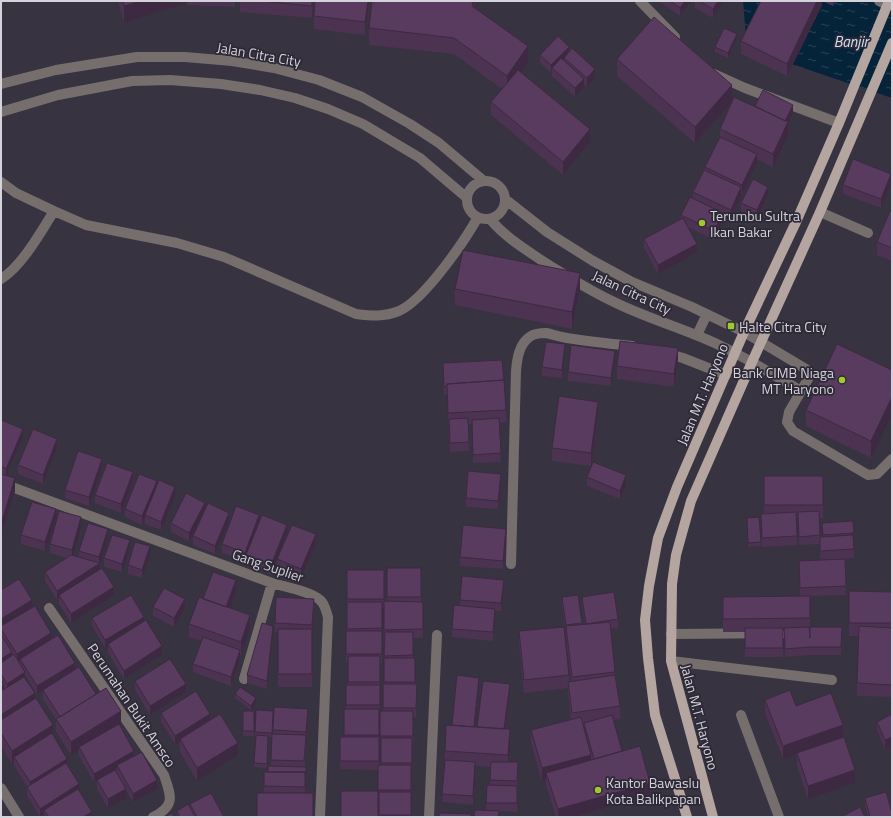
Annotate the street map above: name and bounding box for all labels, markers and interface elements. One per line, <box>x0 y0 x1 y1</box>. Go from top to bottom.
water label: Banjir <box>834 30 871 53</box>
street label: Jalan Citra City <box>215 36 303 72</box>
place label: Terumbu Sultra Ikan Bakar <box>710 205 800 242</box>
marker: Terumbu Sultra Ikan Bakar <box>697 218 707 228</box>
street label: Jalan Citra City <box>589 265 675 320</box>
place label: Halte Citra City <box>739 316 827 337</box>
marker: Halte Citra City <box>726 321 736 331</box>
street label: Jalan M.T. Haryono <box>671 340 733 448</box>
place label: Bank CIMB Niaga MT Haryono <box>733 362 834 399</box>
marker: Bank CIMB Niaga MT Haryono <box>837 375 847 385</box>
street label: Gang Suplier <box>230 543 307 587</box>
street label: Perumahan Bukit Amsco <box>83 639 181 771</box>
street label: Jalan M.T. Haryono <box>676 662 724 772</box>
place label: Kantor Bawaslu Kota Balikpapan <box>606 772 701 809</box>
marker: Kantor Bawaslu Kota Balikpapan <box>593 785 603 795</box>

